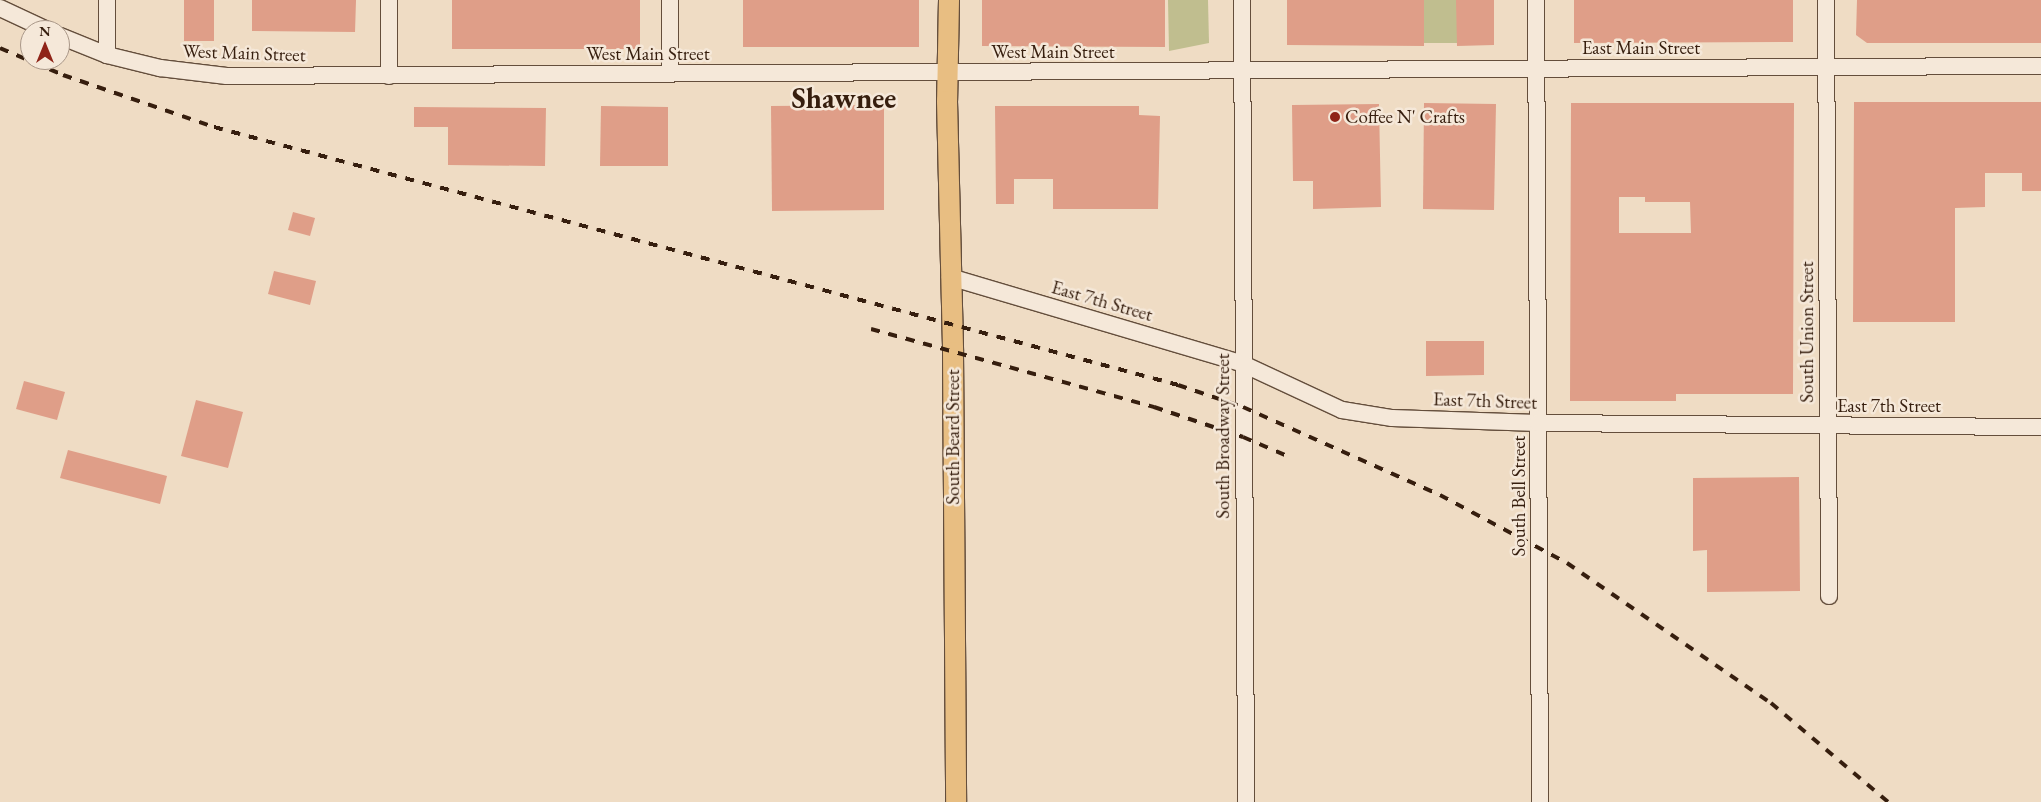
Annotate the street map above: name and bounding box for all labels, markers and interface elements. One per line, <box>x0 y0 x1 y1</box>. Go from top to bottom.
north arrow <box>20 20 70 70</box>
text: N <box>39 22 51 40</box>
street label: East Main Street <box>1582 37 1700 59</box>
street label: West Main Street <box>182 39 306 67</box>
street label: West Main Street <box>991 41 1115 63</box>
street label: West Main Street <box>586 43 710 65</box>
district label: Shawnee <box>792 82 896 116</box>
place label: Coffee N' Crafts <box>1345 106 1465 128</box>
marker: Coffee N' Crafts <box>1329 111 1341 123</box>
street label: South Union Street <box>1796 261 1818 403</box>
street label: East 7th Street <box>1049 276 1155 326</box>
street label: South Broadway Street <box>1212 353 1234 519</box>
street label: South Beard Street <box>942 369 964 505</box>
street label: East 7th Street <box>1433 388 1537 414</box>
street label: East 7th Street <box>1837 395 1941 417</box>
street label: South Bell Street <box>1508 435 1530 557</box>

